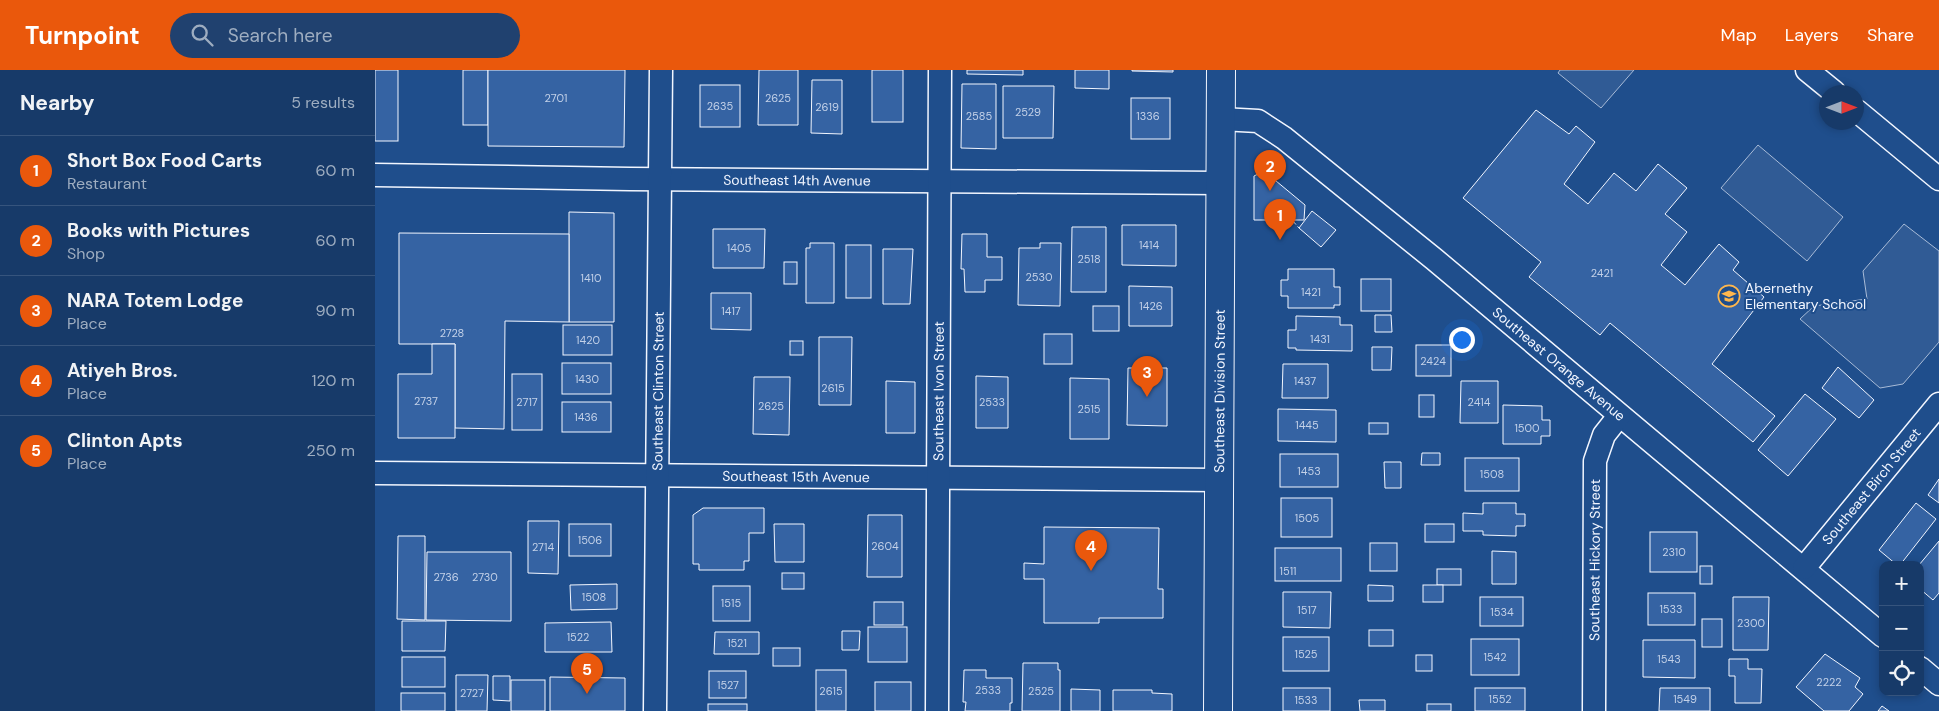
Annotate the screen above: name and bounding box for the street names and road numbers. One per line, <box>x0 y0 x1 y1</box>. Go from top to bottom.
street label: Southeast 14th Avenue <box>723 171 871 190</box>
street label: Southeast Orange Avenue <box>1489 303 1629 425</box>
street label: Southeast Division Street <box>1210 309 1229 473</box>
street label: Southeast Clinton Street <box>648 311 668 471</box>
street label: Southeast Ivon Street <box>929 321 948 461</box>
street label: Southeast Birch Street <box>1818 424 1925 548</box>
street label: Southeast 15th Avenue <box>722 467 870 486</box>
street label: Southeast Hickory Street <box>1585 479 1604 641</box>

